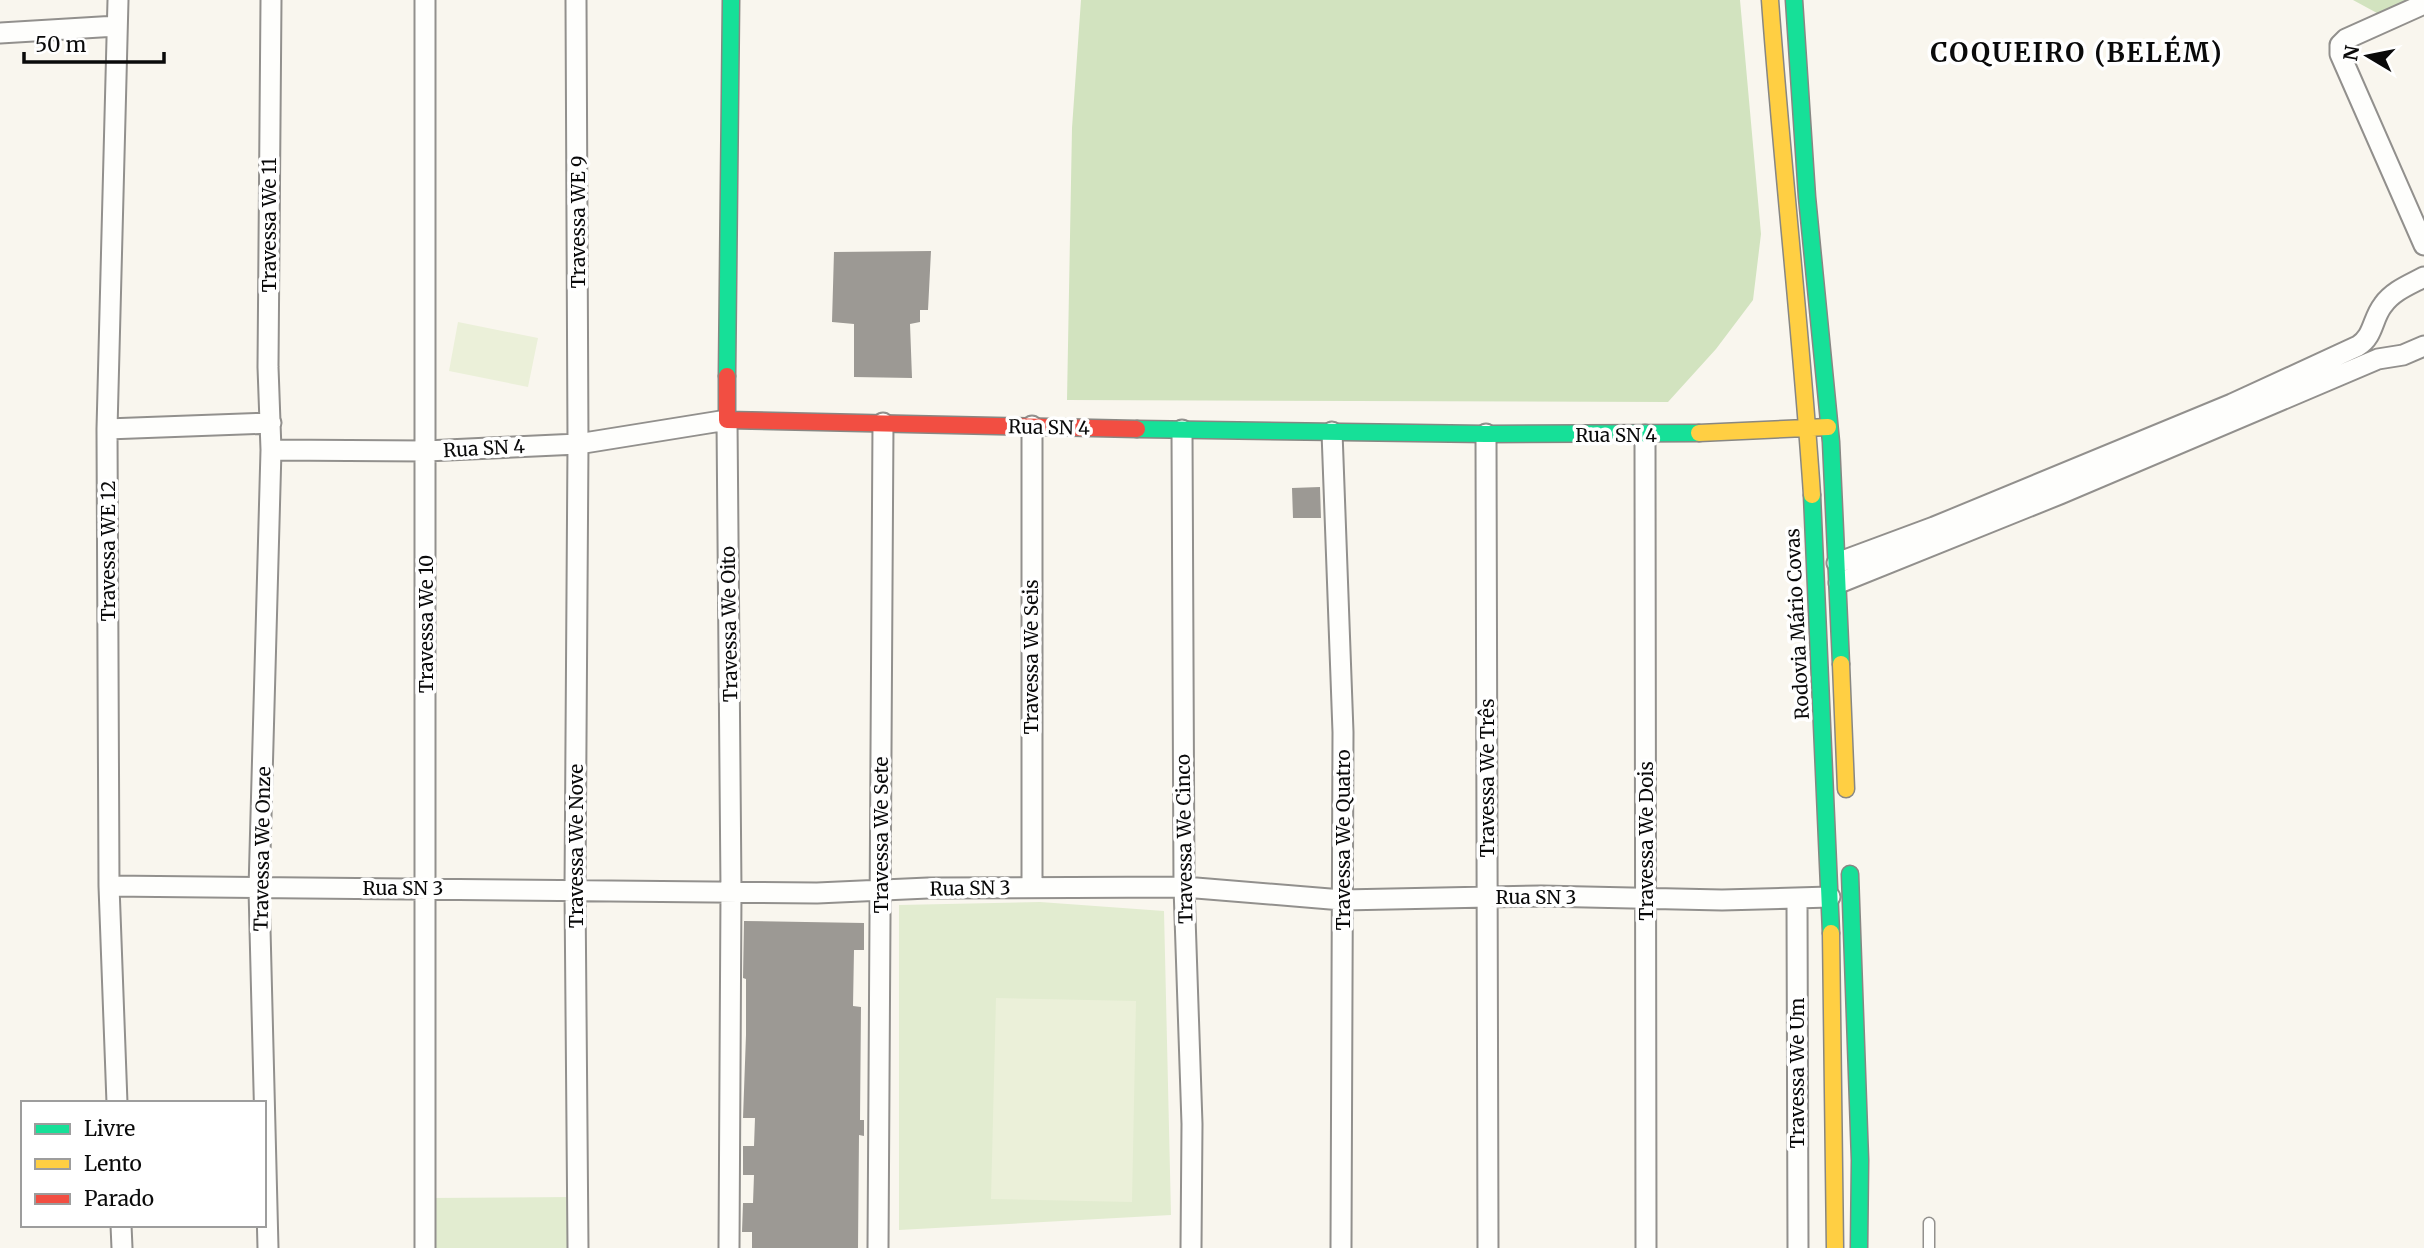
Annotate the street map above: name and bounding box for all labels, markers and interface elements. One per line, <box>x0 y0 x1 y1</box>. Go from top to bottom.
scale bar <box>24 21 164 65</box>
north arrow <box>2333 21 2403 91</box>
text: 50 m <box>35 31 86 58</box>
district label: COQUEIRO (BELÉM) <box>1930 35 2224 69</box>
text: N <box>2338 44 2364 63</box>
street label: Travessa WE 9 <box>566 155 590 289</box>
street label: Travessa We 11 <box>257 157 281 292</box>
street label: Rua SN 4 <box>1008 414 1090 440</box>
street label: Rua SN 4 <box>1575 423 1657 447</box>
street label: Rua SN 4 <box>443 434 526 462</box>
street label: Travessa WE 12 <box>96 480 120 622</box>
street label: Rodovia Mário Covas <box>1780 528 1814 720</box>
street label: Travessa We Oito <box>716 546 742 702</box>
street label: Travessa We 10 <box>414 555 438 693</box>
street label: Travessa We Seis <box>1019 579 1043 735</box>
street label: Travessa We Três <box>1475 699 1499 857</box>
street label: Travessa We Quatro <box>1331 750 1355 930</box>
street label: Travessa We Cinco <box>1171 754 1197 924</box>
street label: Travessa We Sete <box>869 757 893 913</box>
street label: Travessa We Dois <box>1634 761 1658 921</box>
street label: Travessa We Nove <box>564 764 588 928</box>
street label: Travessa We Onze <box>249 766 275 932</box>
street label: Rua SN 3 <box>929 875 1011 901</box>
street label: Rua SN 3 <box>363 876 443 900</box>
street label: Rua SN 3 <box>1496 885 1576 909</box>
street label: Travessa We Um <box>1785 997 1809 1148</box>
legend <box>21 1101 266 1227</box>
text: Livre <box>84 1115 135 1142</box>
text: Lento <box>84 1150 142 1177</box>
text: Parado <box>84 1185 154 1212</box>

